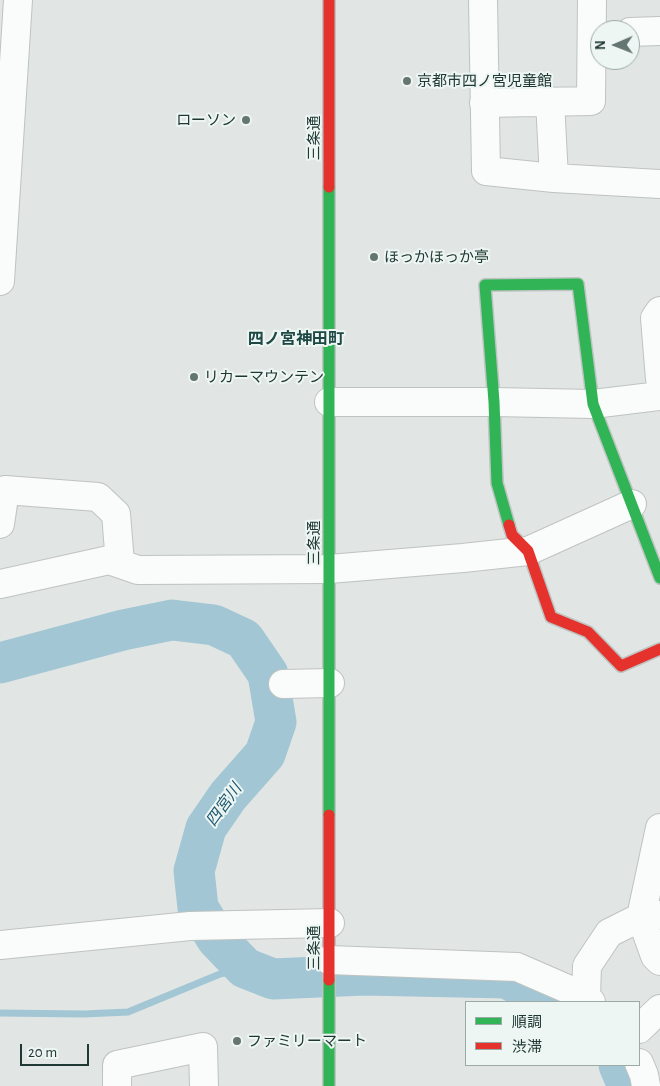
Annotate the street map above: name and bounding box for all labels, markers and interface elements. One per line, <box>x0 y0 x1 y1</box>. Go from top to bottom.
north arrow <box>590 20 640 70</box>
text: N <box>594 40 608 50</box>
place label: 京都市四ノ宮児童館 <box>417 72 552 90</box>
marker: 京都市四ノ宮児童館 <box>401 75 413 87</box>
place label: ローソン <box>176 111 236 129</box>
marker: ローソン <box>240 114 252 126</box>
street label: 三条通 <box>305 116 323 160</box>
place label: ほっかほっか亭 <box>384 248 489 266</box>
marker: ほっかほっか亭 <box>368 251 380 263</box>
district label: 四ノ宮神田町 <box>248 329 344 349</box>
place label: リカーマウンテン <box>204 368 324 386</box>
marker: リカーマウンテン <box>188 371 200 383</box>
street label: 三条通 <box>305 521 323 565</box>
water label: 四宮川 <box>202 780 246 830</box>
street label: 三条通 <box>305 926 323 970</box>
legend <box>465 1001 640 1066</box>
text: 順調 <box>512 1015 542 1030</box>
place label: ファミリーマート <box>247 1032 367 1050</box>
scale bar <box>22 1034 91 1066</box>
marker: ファミリーマート <box>231 1035 243 1047</box>
text: 渋滞 <box>512 1040 542 1055</box>
text: 20 m <box>28 1045 57 1060</box>

